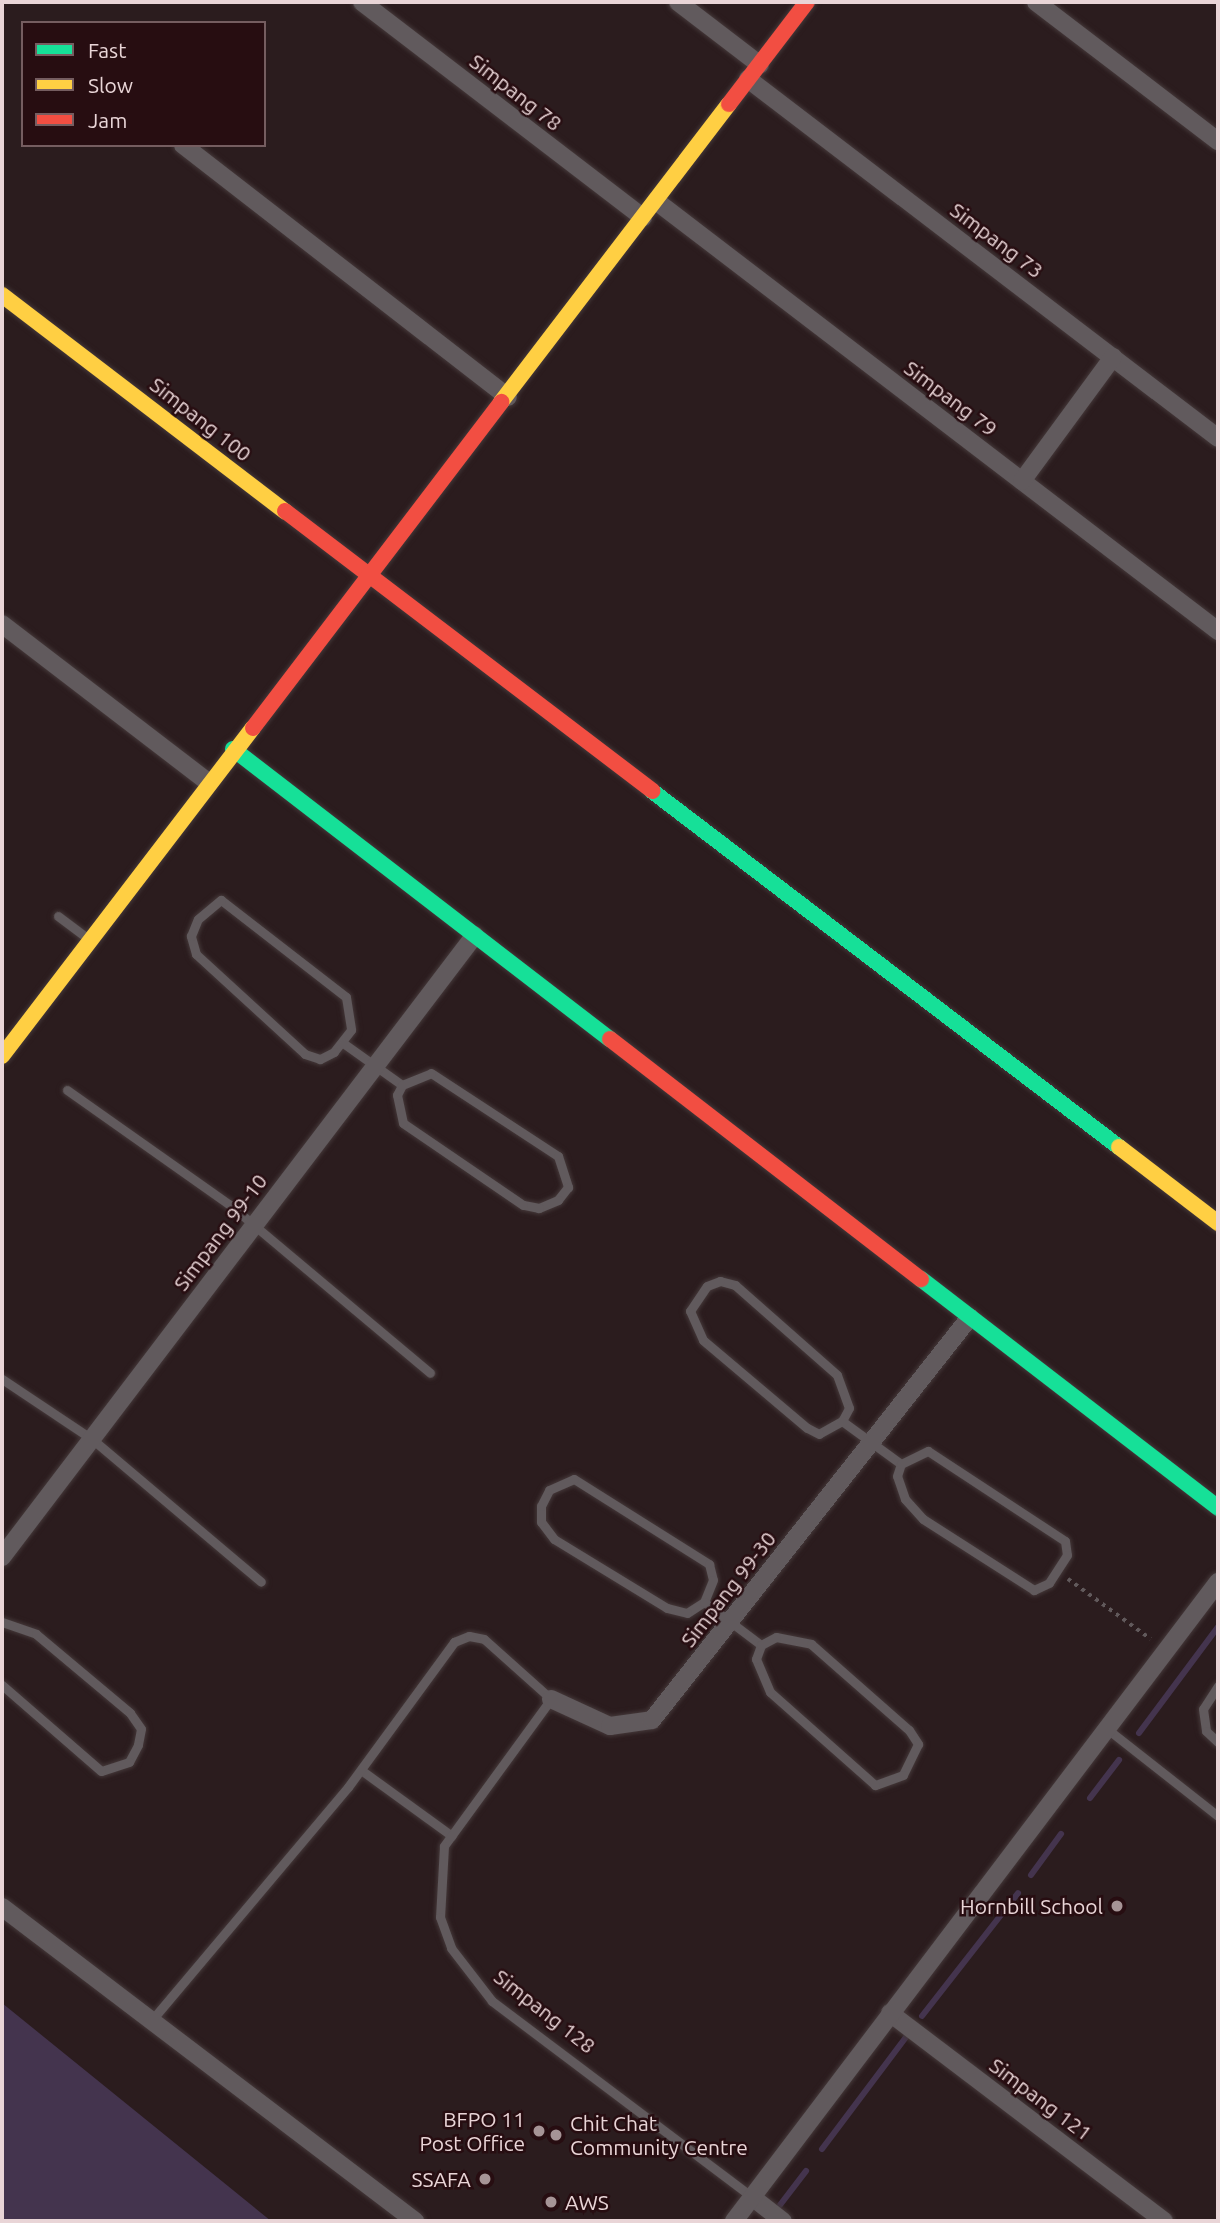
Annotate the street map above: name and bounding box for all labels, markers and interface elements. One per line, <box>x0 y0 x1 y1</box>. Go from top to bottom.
legend <box>21 21 266 147</box>
text: Fast <box>88 38 126 62</box>
street label: Simpang 78 <box>465 48 567 136</box>
text: Slow <box>88 73 133 97</box>
text: Jam <box>88 108 127 132</box>
street label: Simpang 73 <box>946 197 1048 283</box>
street label: Simpang 79 <box>900 355 1002 441</box>
street label: Simpang 100 <box>145 372 257 466</box>
street label: Simpang 99-10 <box>168 1169 272 1295</box>
street label: Simpang 99-30 <box>675 1526 781 1652</box>
place label: Hornbill School <box>960 1893 1103 1919</box>
marker: Hornbill School <box>1109 1898 1125 1914</box>
street label: Simpang 128 <box>489 1964 601 2058</box>
street label: Simpang 121 <box>985 2052 1097 2146</box>
place label: BFPO 11 Post Office <box>420 2106 525 2156</box>
place label: Chit Chat Community Centre <box>570 2110 748 2160</box>
marker: BFPO 11 Post Office <box>531 2123 547 2139</box>
marker: Chit Chat Community Centre <box>548 2127 564 2143</box>
place label: SSAFA <box>411 2166 471 2192</box>
marker: SSAFA <box>477 2171 493 2187</box>
place label: AWS <box>565 2189 609 2215</box>
marker: AWS <box>543 2194 559 2210</box>

